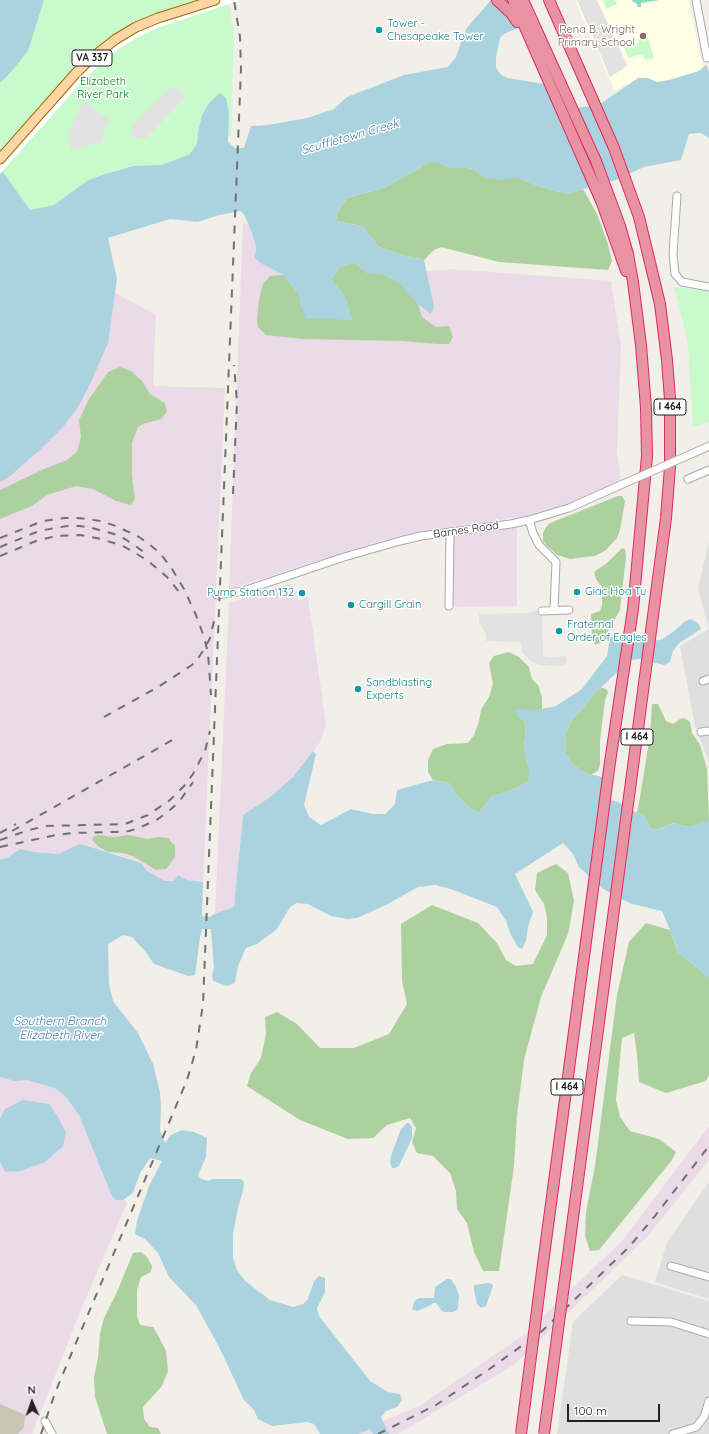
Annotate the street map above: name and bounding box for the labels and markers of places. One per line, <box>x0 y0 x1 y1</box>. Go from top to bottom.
place label: Tower - Chesapeake Tower <box>387 17 484 43</box>
place label: Rena B. Wright Primary School <box>558 23 635 49</box>
marker: Tower - Chesapeake Tower <box>374 25 384 35</box>
marker: Rena B. Wright Primary School <box>638 31 648 41</box>
place label: Giac Hoa Tu <box>585 585 646 599</box>
place label: Pump Station 132 <box>207 586 294 600</box>
marker: Giac Hoa Tu <box>572 587 582 597</box>
marker: Pump Station 132 <box>297 588 307 598</box>
place label: Cargill Grain <box>359 598 421 612</box>
marker: Cargill Grain <box>346 600 356 610</box>
place label: Fraternal Order of Eagles <box>567 618 647 644</box>
marker: Fraternal Order of Eagles <box>554 626 564 636</box>
place label: Sandblasting Experts <box>366 676 432 702</box>
marker: Sandblasting Experts <box>353 684 363 694</box>

